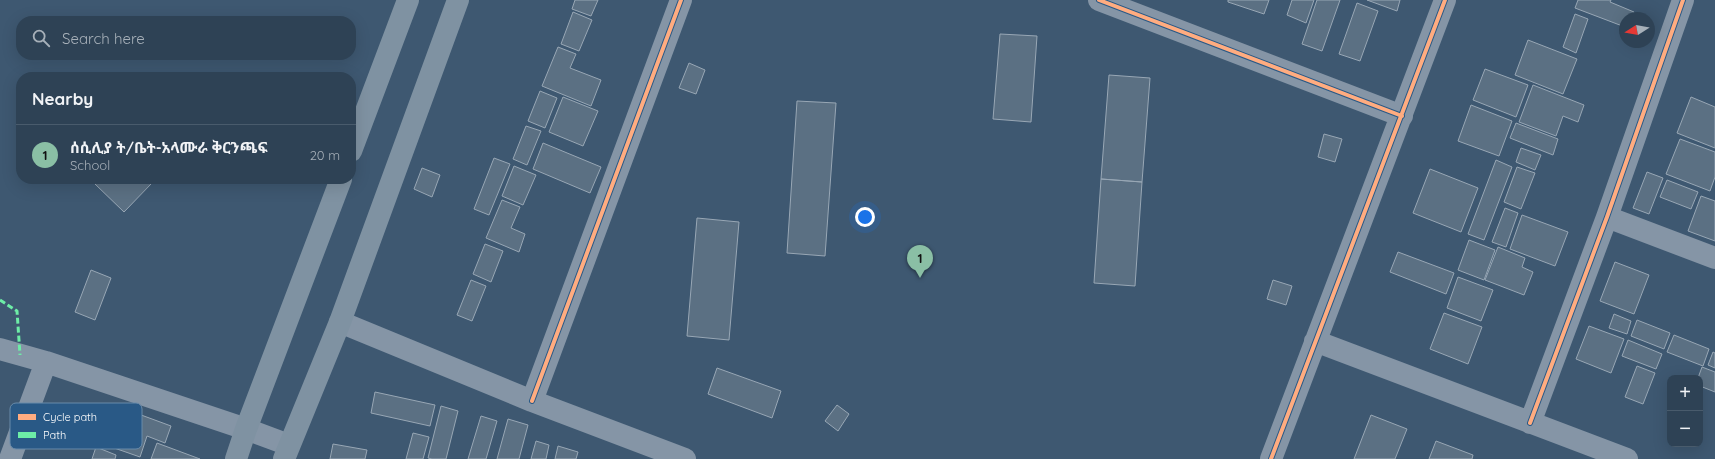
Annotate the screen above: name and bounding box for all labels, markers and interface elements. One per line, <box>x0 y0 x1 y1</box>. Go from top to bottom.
north arrow <box>1619 12 1655 48</box>
search box <box>16 16 356 60</box>
icon: search <box>30 27 52 49</box>
text: Search here <box>62 29 145 48</box>
text: Nearby <box>32 88 93 109</box>
text: ሰሲሊያ ት/ቤት-አላሙራ ቅርንጫፍ <box>70 138 268 157</box>
text: 1 <box>42 147 48 163</box>
text: 20 m <box>310 147 340 163</box>
text: School <box>70 157 110 173</box>
your location <box>855 207 875 227</box>
pin: 1 <box>907 245 933 278</box>
map controls <box>1667 375 1703 447</box>
button: + <box>1667 375 1703 411</box>
legend <box>10 403 142 449</box>
text: Cycle path <box>43 410 97 424</box>
button: − <box>1667 411 1703 447</box>
text: Path <box>43 428 66 442</box>

